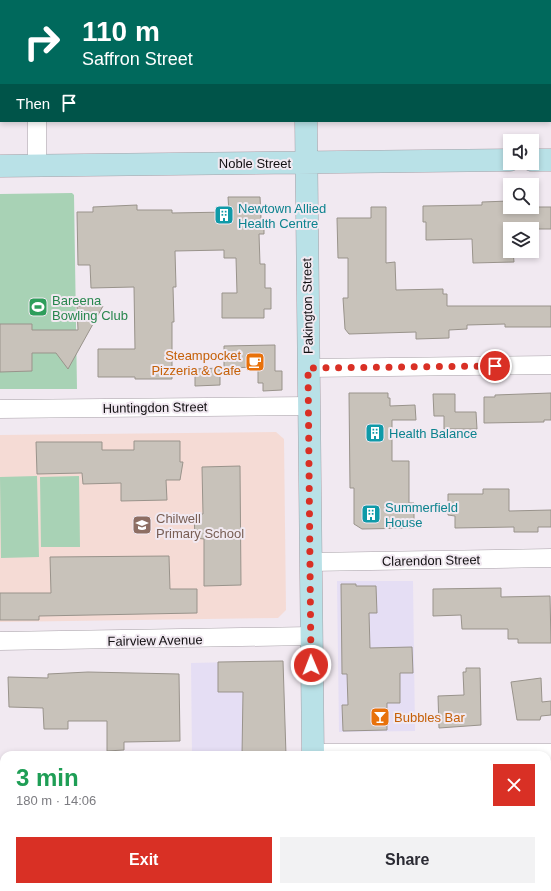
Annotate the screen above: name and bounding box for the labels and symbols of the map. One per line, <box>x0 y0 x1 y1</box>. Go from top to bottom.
street label: Noble Street <box>219 156 292 171</box>
place label: Newtown Allied Health Centre <box>238 201 326 231</box>
building icon: Newtown Allied Health Centre <box>213 204 235 226</box>
street label: Pakington Street <box>299 257 316 354</box>
place label: Bareena Bowling Club <box>52 293 128 323</box>
sports icon: Bareena Bowling Club <box>27 296 49 318</box>
place label: Steampocket Pizzeria & Cafe <box>151 348 241 378</box>
pin <box>478 349 512 383</box>
cafe icon: Steampocket Pizzeria & Cafe <box>244 351 266 373</box>
street label: Huntingdon Street <box>102 399 208 416</box>
building icon: Health Balance <box>364 422 386 444</box>
place label: Health Balance <box>389 426 477 441</box>
place label: Summerfield House <box>385 500 458 530</box>
building icon: Summerfield House <box>360 503 382 525</box>
place label: Chilwell Primary School <box>156 511 244 541</box>
school or university icon: Chilwell Primary School <box>131 514 153 536</box>
street label: Clarendon Street <box>382 552 481 569</box>
street label: Fairview Avenue <box>107 632 203 649</box>
position arrow <box>290 644 332 686</box>
bar icon: Bubbles Bar <box>369 706 391 728</box>
place label: Bubbles Bar <box>394 710 465 725</box>

